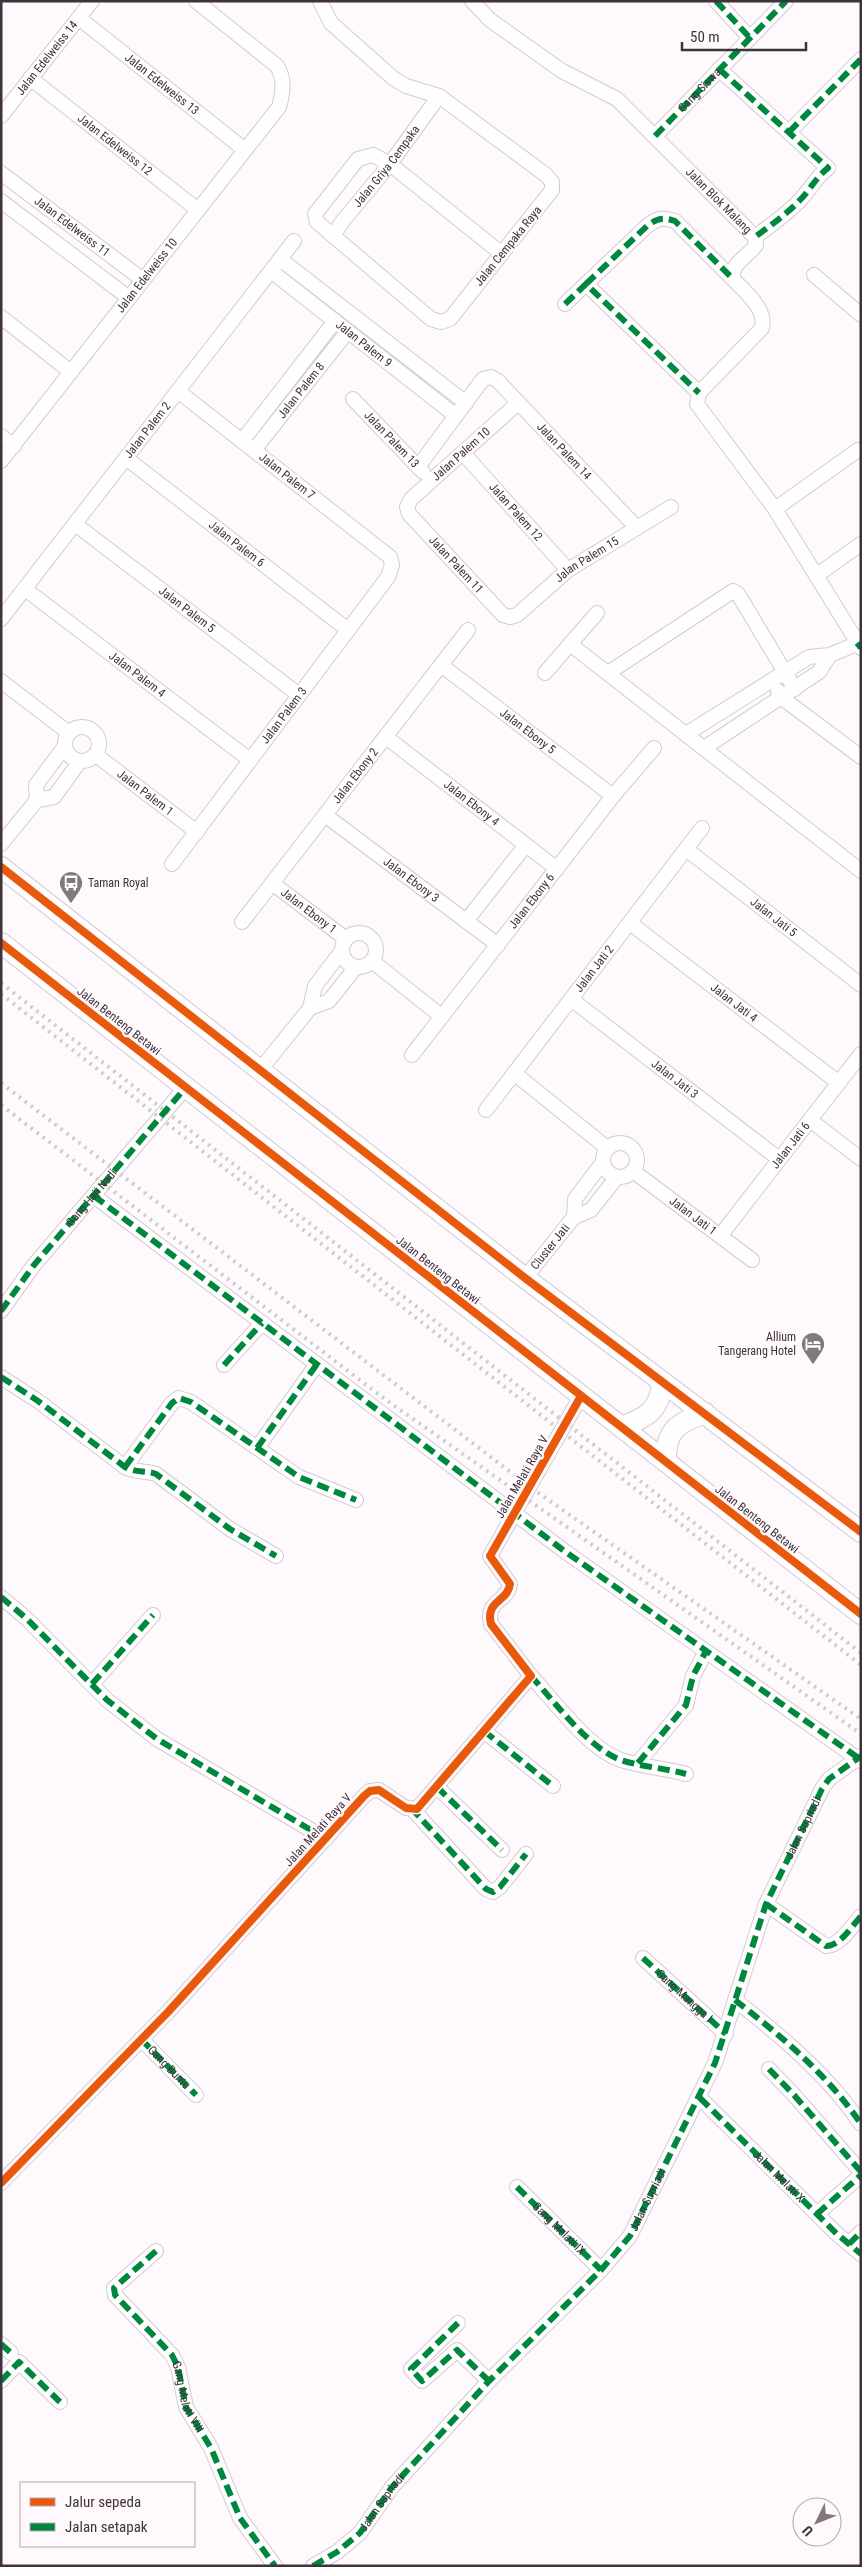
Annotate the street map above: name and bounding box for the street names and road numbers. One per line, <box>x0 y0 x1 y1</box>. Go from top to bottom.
street label: Jalan Edelweiss 14 <box>13 18 81 98</box>
street label: Jalan Edelweiss 13 <box>122 50 202 118</box>
street label: Gang Siswa <box>675 65 724 115</box>
street label: Jalan Edelweiss 12 <box>75 111 155 178</box>
street label: Jalan Griya Cempaka <box>350 122 423 210</box>
street label: Jalan Blok Malang <box>683 165 755 237</box>
street label: Jalan Edelweiss 11 <box>32 194 112 259</box>
street label: Jalan Cempaka Raya <box>472 203 545 289</box>
street label: Jalan Edelweiss 10 <box>113 235 180 315</box>
street label: Jalan Palem 9 <box>333 318 395 370</box>
street label: Jalan Palem 8 <box>275 360 327 421</box>
street label: Jalan Palem 2 <box>121 399 174 461</box>
street label: Jalan Palem 13 <box>361 408 422 471</box>
street label: Jalan Palem 14 <box>534 420 594 482</box>
street label: Jalan Palem 10 <box>429 424 493 484</box>
street label: Jalan Palem 7 <box>256 450 318 502</box>
street label: Jalan Palem 12 <box>486 480 545 544</box>
street label: Jalan Palem 6 <box>206 518 268 570</box>
street label: Jalan Palem 11 <box>426 533 486 596</box>
street label: Jalan Palem 15 <box>552 534 621 585</box>
street label: Jalan Palem 5 <box>156 584 218 636</box>
street label: Jalan Palem 4 <box>106 648 168 700</box>
street label: Jalan Palem 3 <box>258 684 310 746</box>
street label: Jalan Ebony 5 <box>497 705 558 757</box>
street label: Jalan Ebony 2 <box>329 745 381 806</box>
street label: Jalan Palem 1 <box>114 767 176 819</box>
street label: Jalan Ebony 4 <box>441 777 502 829</box>
street label: Jalan Ebony 3 <box>381 854 442 905</box>
street label: Jalan Ebony 6 <box>506 870 557 931</box>
street label: Jalan Ebony 1 <box>278 885 339 936</box>
street label: Jalan Jati 5 <box>748 895 800 940</box>
street label: Jalan Jati 2 <box>572 942 617 995</box>
street label: Jalan Jati 4 <box>708 980 760 1025</box>
street label: Jalan Benteng Betawi <box>74 984 164 1058</box>
street label: Jalan Jati 3 <box>649 1056 701 1101</box>
street label: Jalan Jati 6 <box>768 1119 813 1171</box>
street label: Gang Haji Nadi <box>63 1166 120 1229</box>
street label: Jalan Jati 1 <box>667 1194 719 1238</box>
street label: Cluster Jati <box>528 1221 573 1272</box>
street label: Jalan Benteng Betawi <box>393 1233 483 1307</box>
street label: Jalan Melati Raya V <box>493 1433 551 1521</box>
street label: Jalan Benteng Betawi <box>712 1482 802 1556</box>
street label: Jalan Melati Raya V <box>282 1791 355 1869</box>
street label: Jalan Supriadi <box>782 1795 824 1861</box>
street label: Gang Mangga I <box>653 1967 715 2025</box>
street label: Gang Buntu <box>145 2043 193 2092</box>
street label: Jalan Melati X <box>750 2147 808 2205</box>
street label: Jalan Supriadi <box>627 2166 669 2233</box>
street label: Gang Melati IX <box>529 2199 589 2258</box>
street label: Gang Melati VIII <box>169 2359 207 2435</box>
street label: Jalan Supriadi <box>356 2471 407 2534</box>

